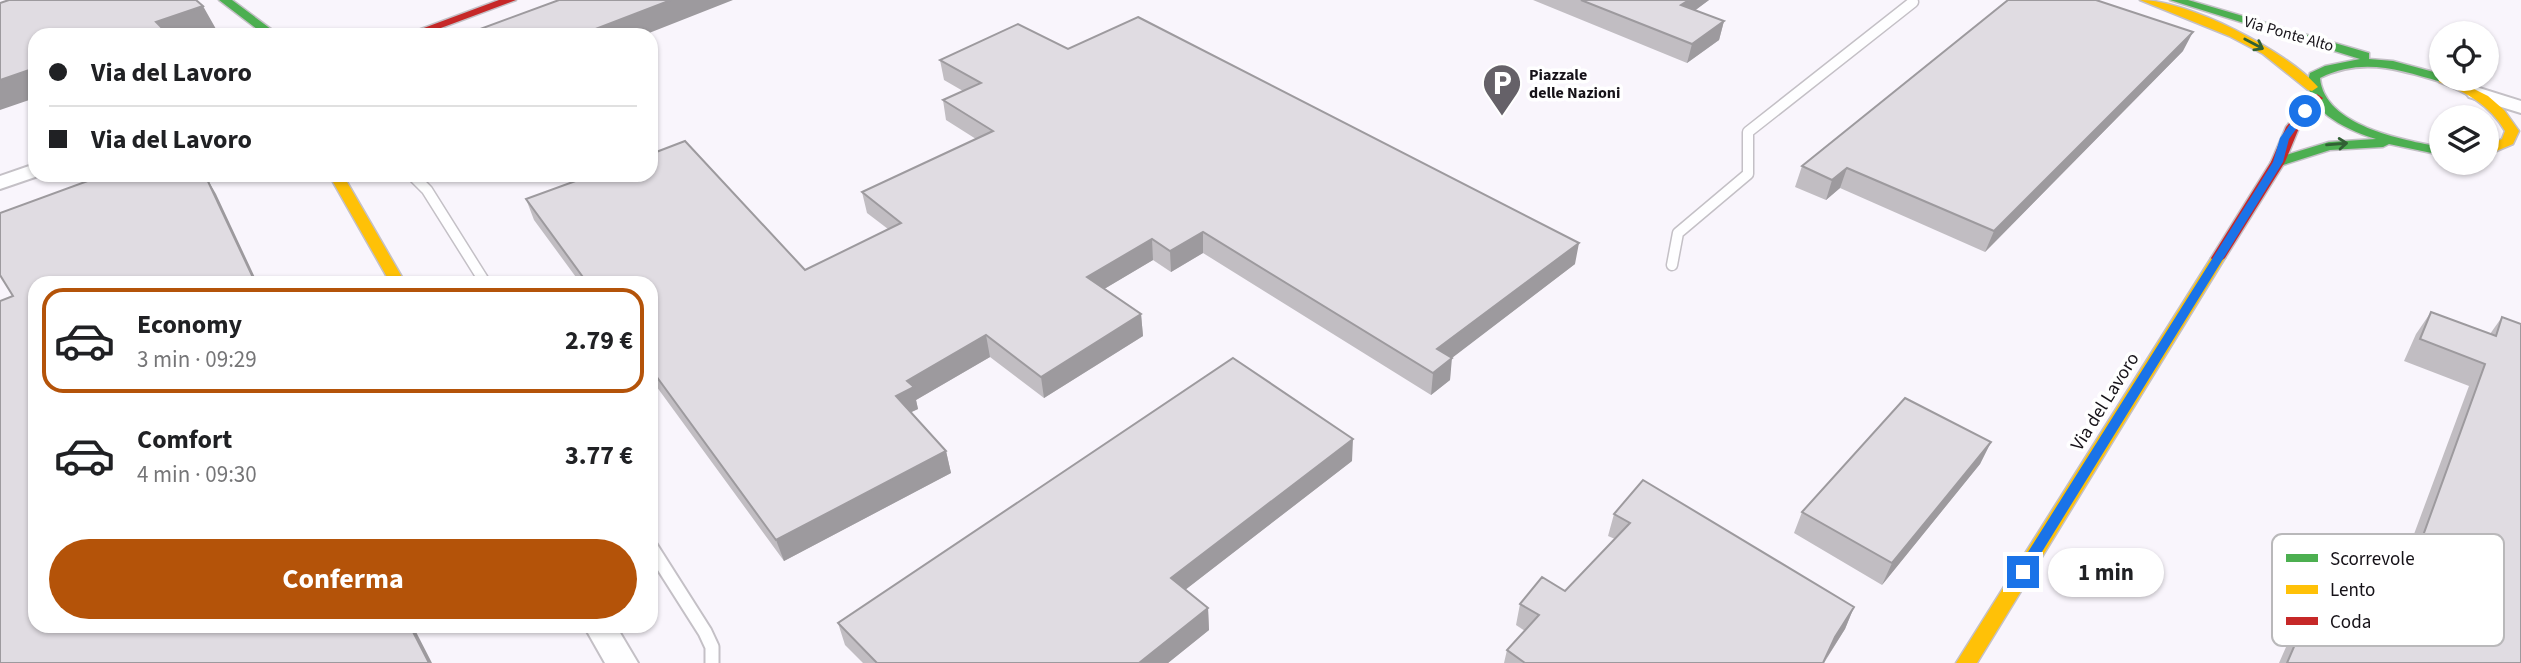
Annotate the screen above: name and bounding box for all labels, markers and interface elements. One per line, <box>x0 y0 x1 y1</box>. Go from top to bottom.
street label: Via Ponte Alto <box>2241 11 2336 57</box>
map controls <box>2429 21 2499 175</box>
button: locate <box>2429 21 2499 91</box>
one-way arrow <box>2243 38 2264 51</box>
text: Via del Lavoro <box>91 54 252 91</box>
parking icon: Piazzale delle Nazioni <box>1481 62 1523 117</box>
place label: Piazzale delle Nazioni <box>1529 64 1620 104</box>
route start <box>2289 95 2321 127</box>
button: layers <box>2429 105 2499 175</box>
text: Via del Lavoro <box>91 121 252 158</box>
one-way arrow <box>2326 137 2348 150</box>
text: Economy <box>137 306 242 343</box>
icon: car <box>53 309 116 372</box>
text: 2.79 € <box>565 322 633 359</box>
text: 3 min · 09:29 <box>137 343 257 376</box>
street label: Via del Lavoro <box>2064 348 2146 456</box>
text: Comfort <box>137 421 232 458</box>
icon: car <box>53 424 116 487</box>
text: 3.77 € <box>565 437 633 474</box>
text: 4 min · 09:30 <box>137 458 257 491</box>
legend <box>2272 534 2504 646</box>
button: Conferma <box>49 539 637 619</box>
text: Scorrevole <box>2330 546 2415 573</box>
callout: 1 min <box>2048 548 2163 596</box>
route end <box>2007 556 2039 588</box>
text: 1 min <box>2078 556 2134 589</box>
text: Lento <box>2330 577 2375 604</box>
text: Coda <box>2330 609 2371 636</box>

